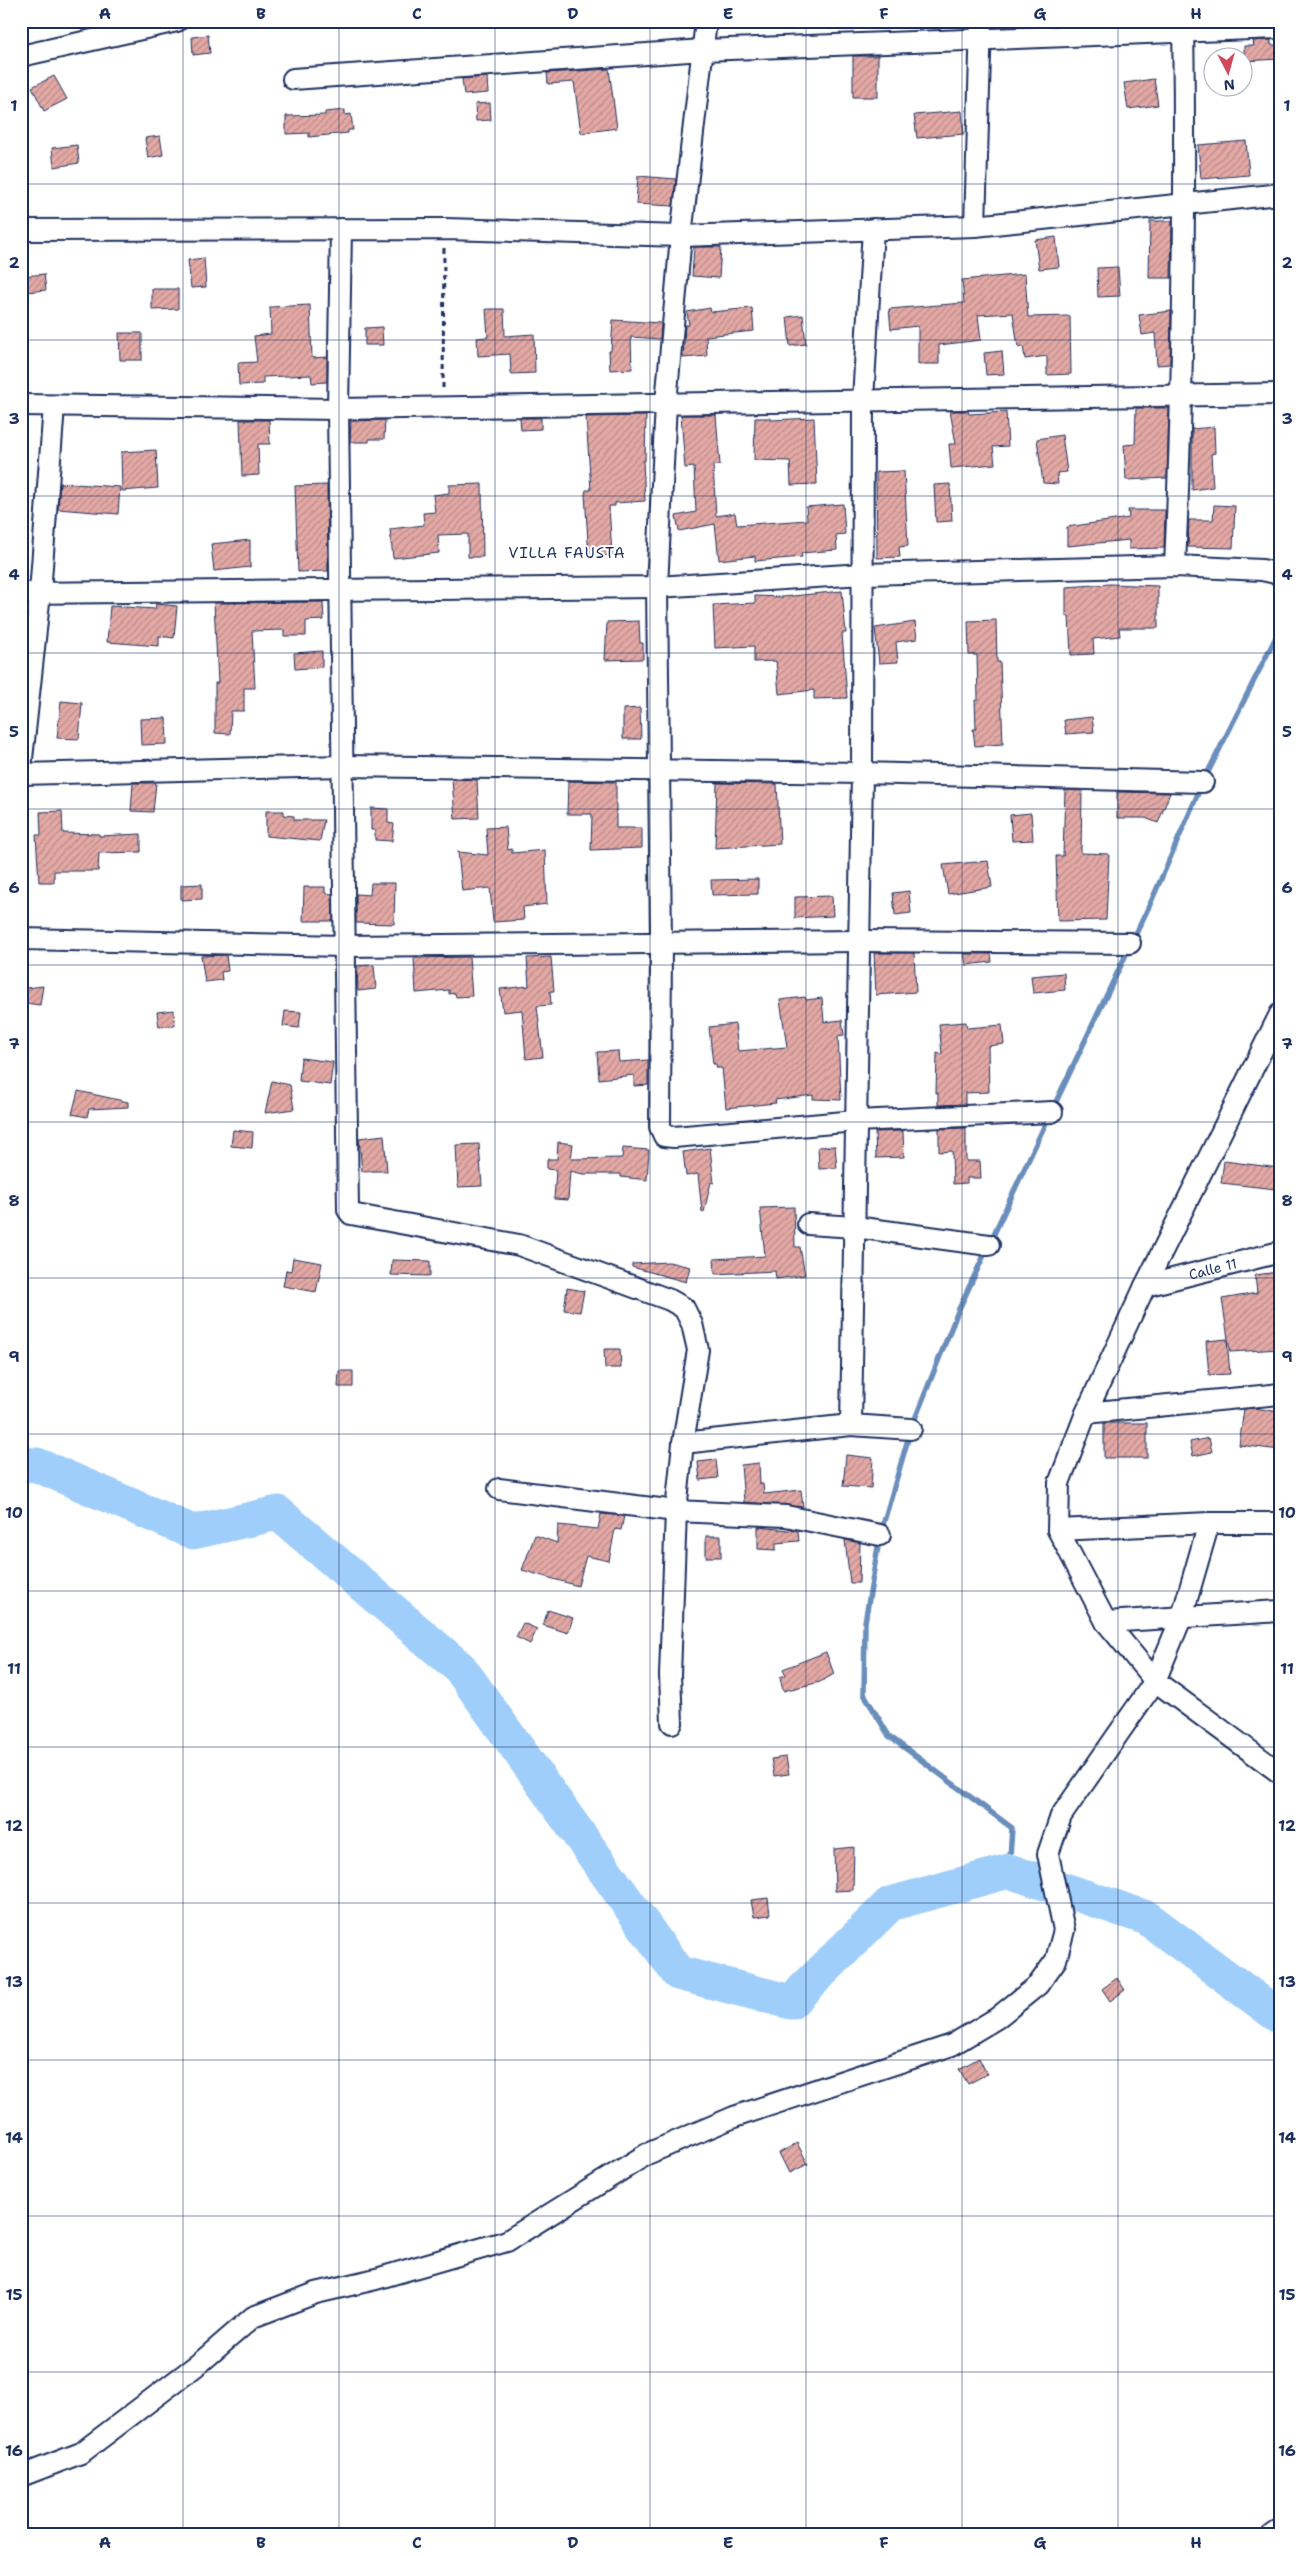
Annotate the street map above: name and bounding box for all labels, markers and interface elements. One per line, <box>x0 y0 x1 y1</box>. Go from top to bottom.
text: A <box>99 3 111 24</box>
text: B <box>256 3 266 24</box>
text: C <box>412 3 422 24</box>
text: D <box>567 3 579 24</box>
text: E <box>723 3 733 24</box>
text: F <box>879 3 889 24</box>
text: G <box>1034 3 1047 24</box>
text: H <box>1190 3 1202 24</box>
north arrow <box>1204 48 1254 98</box>
text: N <box>1223 75 1236 94</box>
text: 1 <box>10 95 18 116</box>
text: 1 <box>1283 95 1291 116</box>
text: 2 <box>8 252 20 273</box>
text: 2 <box>1281 252 1293 273</box>
text: 3 <box>8 408 20 429</box>
text: 3 <box>1281 408 1293 429</box>
district label: VILLA FAUSTA <box>508 543 626 563</box>
text: 4 <box>8 564 20 585</box>
text: 4 <box>1281 564 1293 585</box>
text: 5 <box>9 721 19 742</box>
text: 5 <box>1282 721 1292 742</box>
text: 6 <box>8 877 20 898</box>
text: 6 <box>1281 877 1293 898</box>
text: 7 <box>8 1033 20 1054</box>
text: 7 <box>1281 1033 1293 1054</box>
text: 8 <box>8 1190 20 1211</box>
text: 8 <box>1281 1190 1293 1211</box>
street label: Calle 11 <box>1187 1254 1239 1284</box>
text: 9 <box>8 1346 20 1367</box>
text: 9 <box>1281 1346 1293 1367</box>
text: 10 <box>5 1502 23 1523</box>
text: 10 <box>1278 1502 1296 1523</box>
text: 11 <box>7 1658 21 1679</box>
text: 11 <box>1280 1658 1294 1679</box>
text: 12 <box>5 1815 23 1836</box>
text: 12 <box>1278 1815 1296 1836</box>
text: 13 <box>5 1971 23 1992</box>
text: 13 <box>1278 1971 1296 1992</box>
text: 14 <box>5 2127 23 2148</box>
text: 14 <box>1278 2127 1296 2148</box>
text: 15 <box>5 2284 23 2305</box>
text: 15 <box>1278 2284 1296 2305</box>
text: 16 <box>5 2440 23 2461</box>
text: 16 <box>1278 2440 1296 2461</box>
text: A <box>99 2532 111 2553</box>
text: B <box>256 2532 266 2553</box>
text: C <box>412 2532 422 2553</box>
text: D <box>567 2532 579 2553</box>
text: E <box>723 2532 733 2553</box>
text: F <box>879 2532 889 2553</box>
text: G <box>1034 2532 1047 2553</box>
text: H <box>1190 2532 1202 2553</box>

